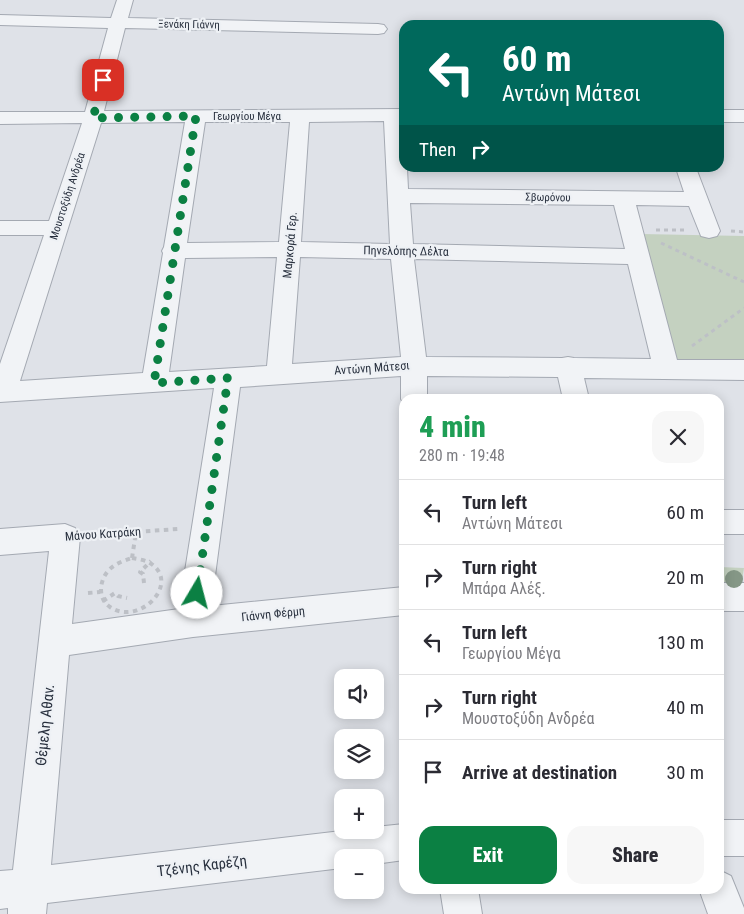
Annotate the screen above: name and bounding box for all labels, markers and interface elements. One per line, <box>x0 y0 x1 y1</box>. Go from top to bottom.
street label: Ξενάκη Γιάννη <box>158 17 220 32</box>
text: 60 m <box>502 39 571 80</box>
icon: left <box>419 40 484 105</box>
pin <box>82 59 124 101</box>
icon: arrive <box>89 66 117 94</box>
text: Αντώνη Μάτεσι <box>502 81 641 106</box>
street label: Γεωργίου Μέγα <box>213 110 281 123</box>
icon: right <box>466 135 494 163</box>
text: Then <box>419 138 456 161</box>
street label: Μουστοξύδη Ανδρέα <box>47 150 88 241</box>
street label: Σβωρόνου <box>525 191 571 204</box>
street label: Μαρκορά Γερ. <box>280 211 300 279</box>
street label: Πηνελόπης Δέλτα <box>363 243 449 259</box>
street label: Αντώνη Μάτεσι <box>334 358 411 378</box>
text: 4 min <box>419 409 486 444</box>
button: close <box>652 411 704 463</box>
text: 280 m · 19:48 <box>419 446 505 465</box>
text: Turn left <box>462 491 527 514</box>
icon: left <box>419 498 447 526</box>
text: 60 m <box>667 501 704 524</box>
text: Αντώνη Μάτεσι <box>462 514 563 533</box>
street label: Μάνου Κατράκη <box>64 524 142 544</box>
text: Turn right <box>462 556 537 579</box>
icon: right <box>419 563 447 591</box>
position arrow <box>170 566 222 618</box>
text: 20 m <box>667 566 704 589</box>
text: Μπάρα Αλέξ. <box>462 579 546 598</box>
street label: Γιάννη Φέρμη <box>241 604 305 624</box>
text: Turn left <box>462 621 527 644</box>
icon: left <box>419 628 447 656</box>
text: 130 m <box>657 631 704 654</box>
text: Γεωργίου Μέγα <box>462 644 561 663</box>
map controls <box>334 669 384 899</box>
button: sound <box>334 669 384 719</box>
street label: Θέμελη Αθαν. <box>32 683 58 767</box>
text: Turn right <box>462 686 537 709</box>
icon: right <box>419 693 447 721</box>
text: 40 m <box>667 696 704 719</box>
text: Μουστοξύδη Ανδρέα <box>462 709 594 728</box>
button: layers <box>334 729 384 779</box>
icon: arrive <box>419 758 447 786</box>
text: Arrive at destination <box>462 761 617 784</box>
text: 30 m <box>667 761 704 784</box>
button: + <box>334 789 384 839</box>
button: Exit <box>419 826 557 884</box>
button: Share <box>567 826 704 884</box>
button: − <box>334 849 384 899</box>
street label: Τζένης Καρέζη <box>156 852 248 880</box>

